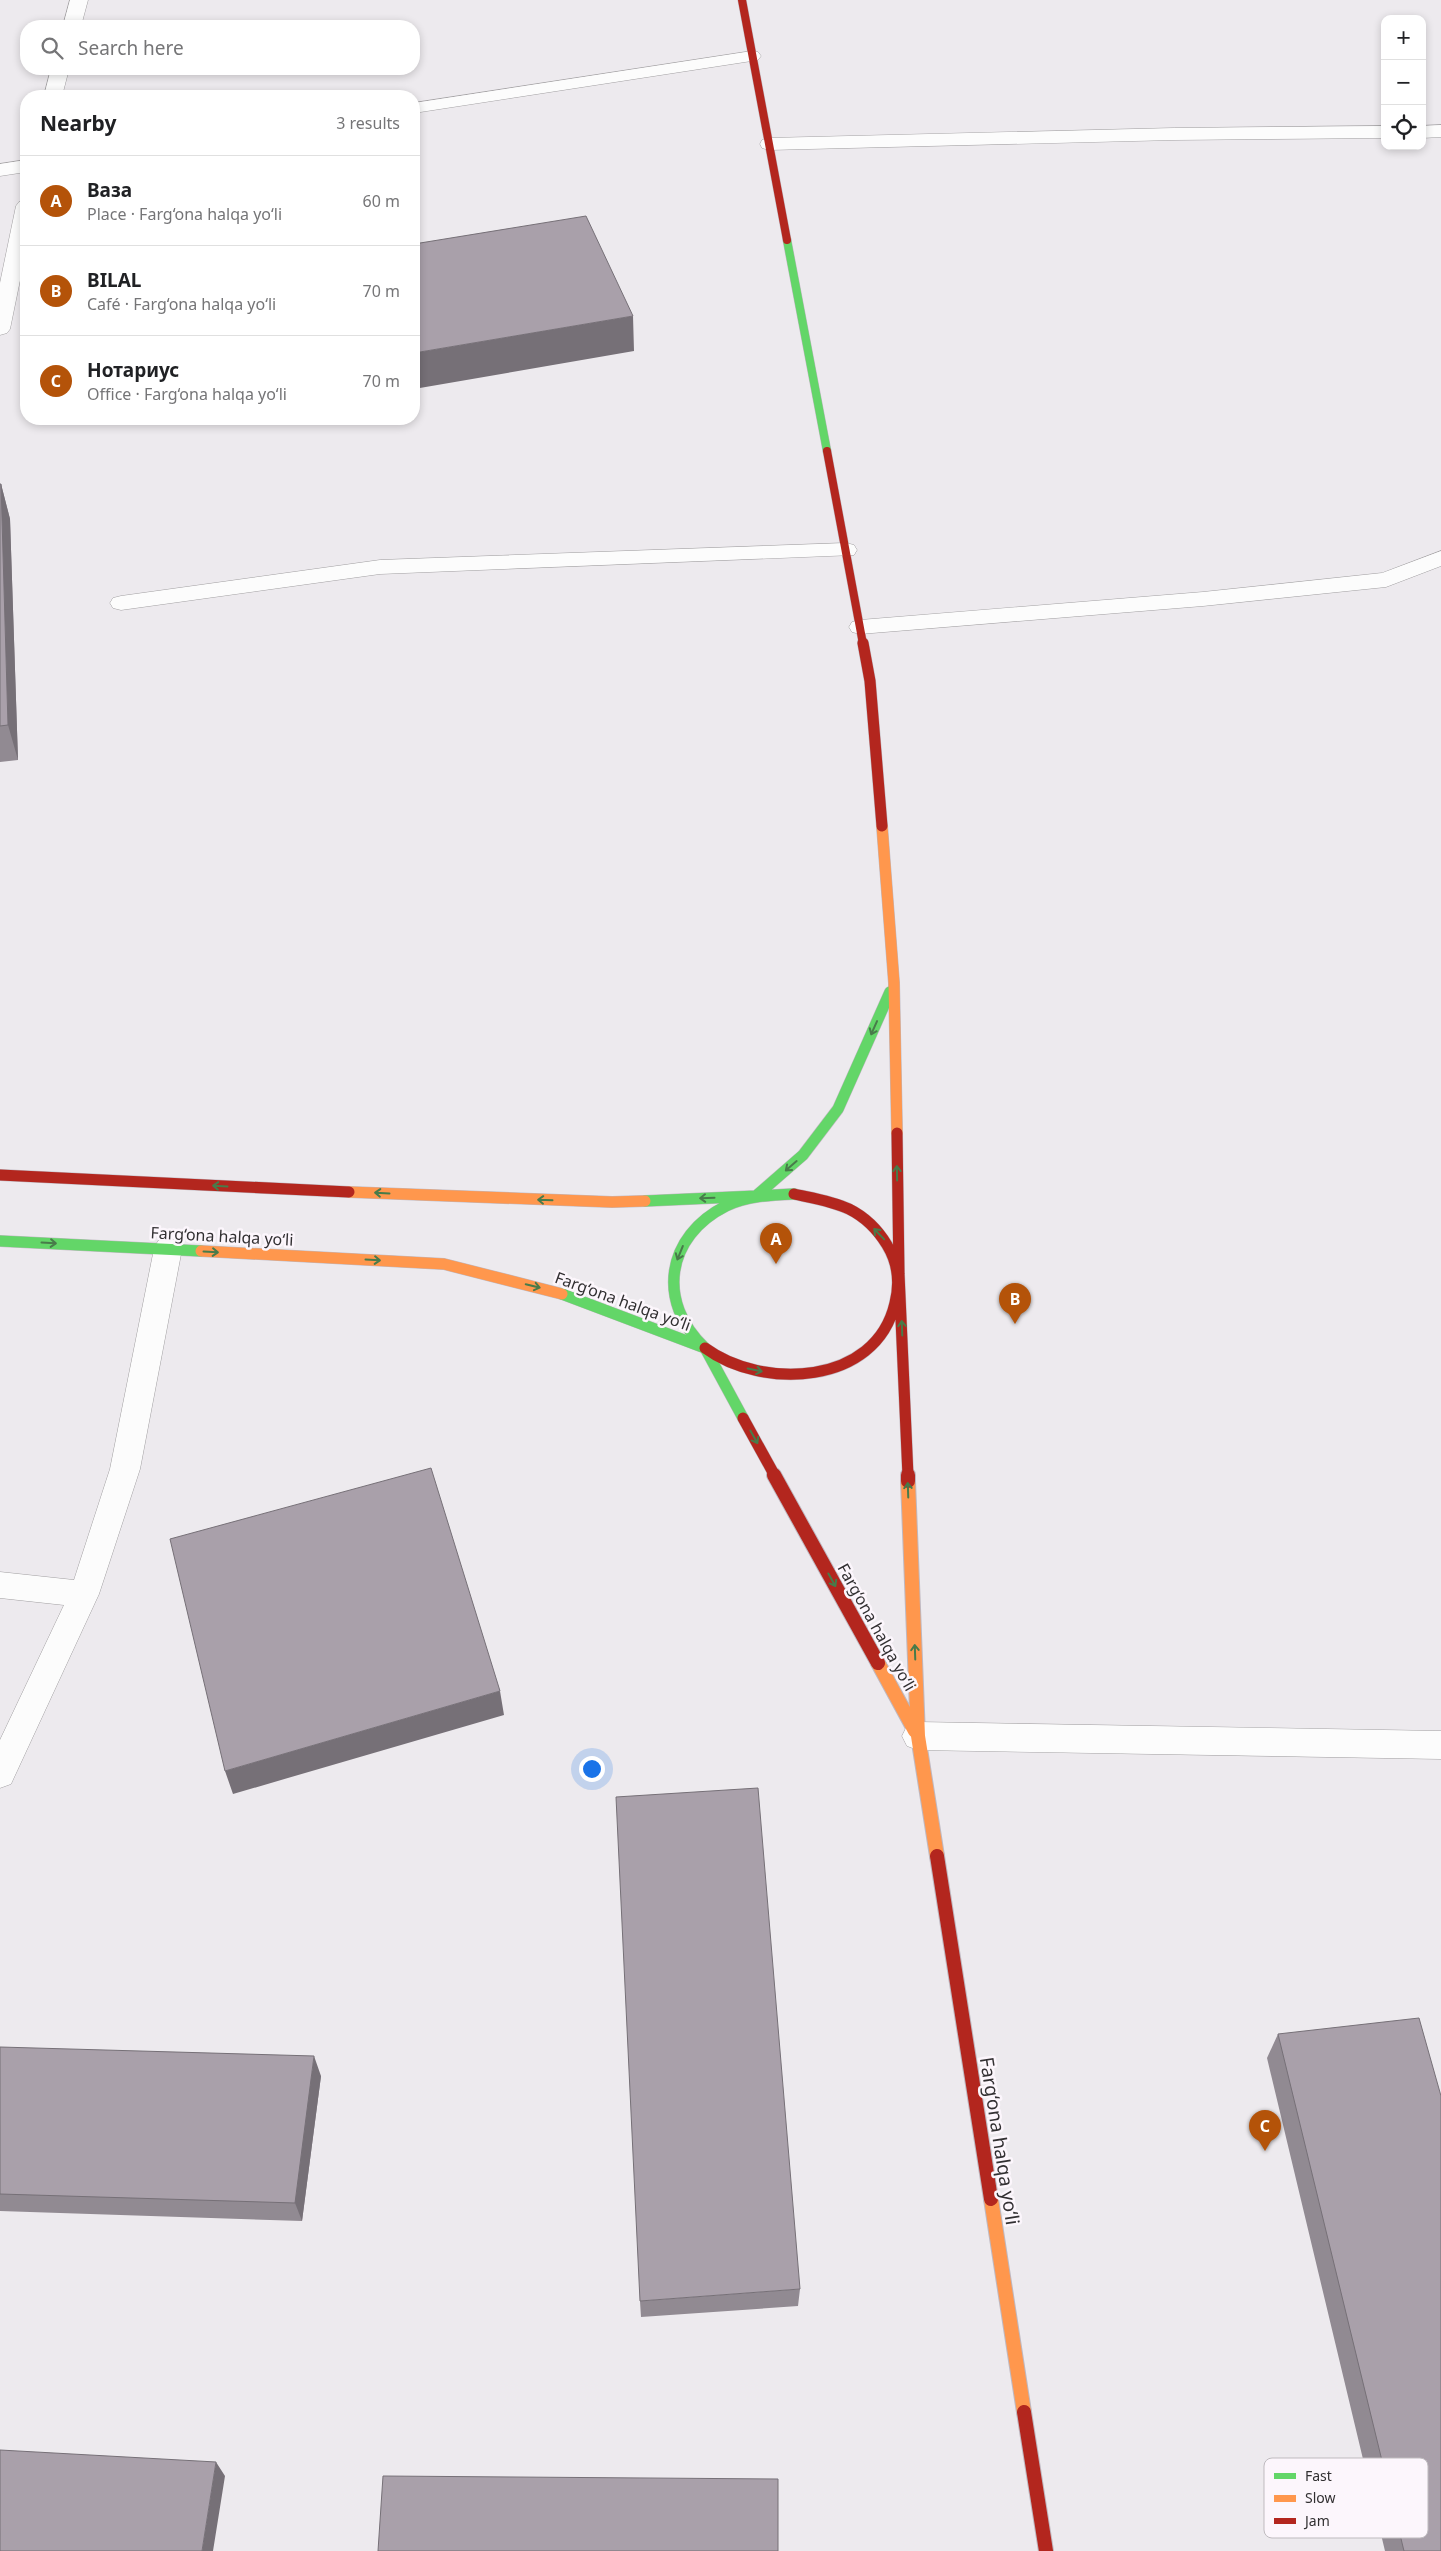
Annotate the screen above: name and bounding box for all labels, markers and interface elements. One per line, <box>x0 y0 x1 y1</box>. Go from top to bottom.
map controls <box>1381 15 1426 150</box>
button: + <box>1381 15 1426 60</box>
search box <box>20 20 420 75</box>
icon: search <box>38 34 66 62</box>
text: Search here <box>78 35 184 61</box>
button: − <box>1381 60 1426 105</box>
button: locate <box>1381 105 1426 150</box>
text: Nearby <box>40 109 116 137</box>
text: 3 results <box>336 112 400 134</box>
text: Ваза <box>87 177 132 203</box>
text: A <box>50 190 62 212</box>
text: 60 m <box>363 190 400 212</box>
text: Place · Farg‘ona halqa yo‘li <box>87 203 282 225</box>
text: BILAL <box>87 267 141 293</box>
text: B <box>51 280 61 302</box>
text: 70 m <box>363 280 400 302</box>
text: Café · Farg‘ona halqa yo‘li <box>87 293 276 315</box>
text: Нотариус <box>87 357 179 383</box>
text: C <box>51 370 61 392</box>
text: 70 m <box>363 370 400 392</box>
text: Office · Farg‘ona halqa yo‘li <box>87 383 287 405</box>
one-way arrow <box>868 1020 878 1035</box>
one-way arrow <box>784 1160 797 1171</box>
one-way arrow <box>893 1165 902 1181</box>
one-way arrow <box>212 1181 228 1190</box>
one-way arrow <box>374 1189 390 1198</box>
one-way arrow <box>699 1194 715 1203</box>
one-way arrow <box>537 1195 553 1204</box>
street label: Farg‘ona halqa yo‘li <box>150 1221 294 1251</box>
pin: A <box>760 1223 792 1264</box>
one-way arrow <box>873 1227 885 1240</box>
one-way arrow <box>40 1239 56 1248</box>
one-way arrow <box>674 1245 683 1260</box>
one-way arrow <box>203 1247 219 1256</box>
one-way arrow <box>365 1256 381 1265</box>
street label: Farg‘ona halqa yo‘li <box>552 1266 694 1336</box>
one-way arrow <box>524 1282 540 1291</box>
pin: B <box>999 1283 1031 1324</box>
one-way arrow <box>897 1320 906 1336</box>
one-way arrow <box>746 1366 762 1376</box>
one-way arrow <box>750 1429 759 1444</box>
one-way arrow <box>904 1482 913 1498</box>
street label: Farg‘ona halqa yo‘li <box>833 1559 921 1695</box>
one-way arrow <box>828 1572 838 1586</box>
one-way arrow <box>910 1645 920 1661</box>
your location <box>579 1756 605 1782</box>
street label: Farg‘ona halqa yo‘li <box>974 2055 1026 2227</box>
pin: C <box>1249 2110 1281 2151</box>
legend <box>1264 2458 1428 2538</box>
text: Fast <box>1305 2466 1332 2485</box>
text: Slow <box>1305 2488 1336 2507</box>
text: Jam <box>1303 2511 1330 2530</box>

